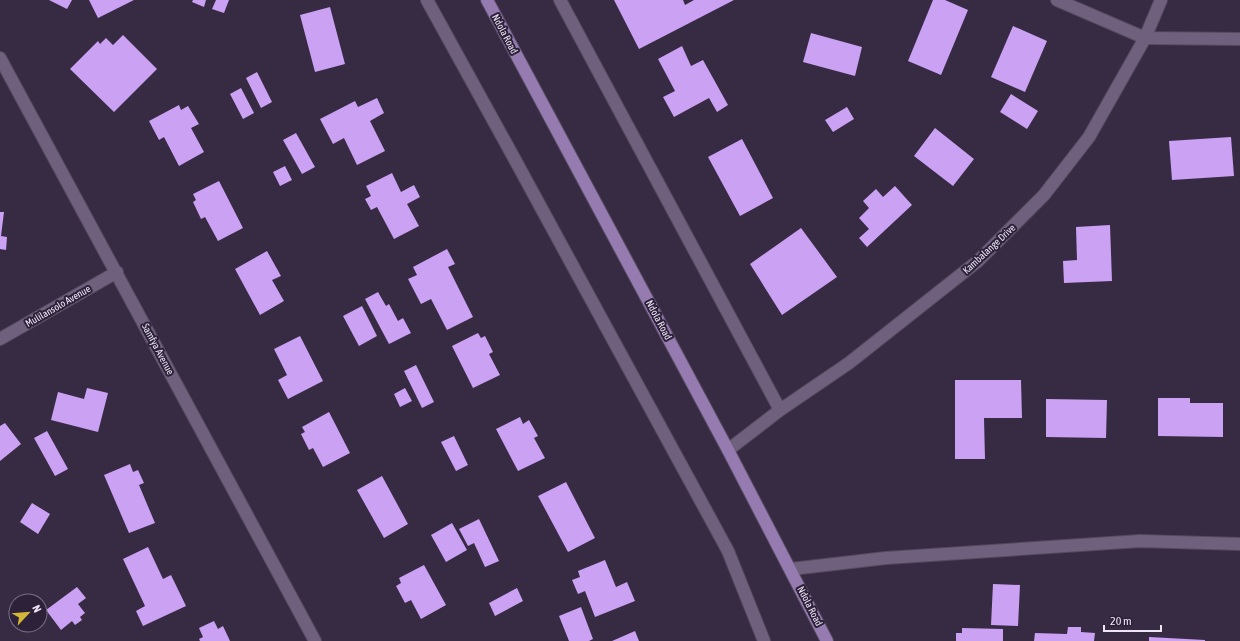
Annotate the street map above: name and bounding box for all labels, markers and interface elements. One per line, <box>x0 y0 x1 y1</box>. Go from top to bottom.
street label: Ndola Road <box>490 12 520 56</box>
street label: Kambalange Drive <box>961 222 1018 276</box>
street label: Mulilansolo Avenue <box>24 283 93 329</box>
street label: Ndola Road <box>644 298 674 342</box>
street label: Samfya Avenue <box>140 321 176 377</box>
street label: Ndola Road <box>795 584 825 628</box>
north arrow <box>8 593 48 633</box>
text: N <box>30 603 44 614</box>
scale bar <box>1104 607 1161 633</box>
text: 20 m <box>1110 614 1132 628</box>

